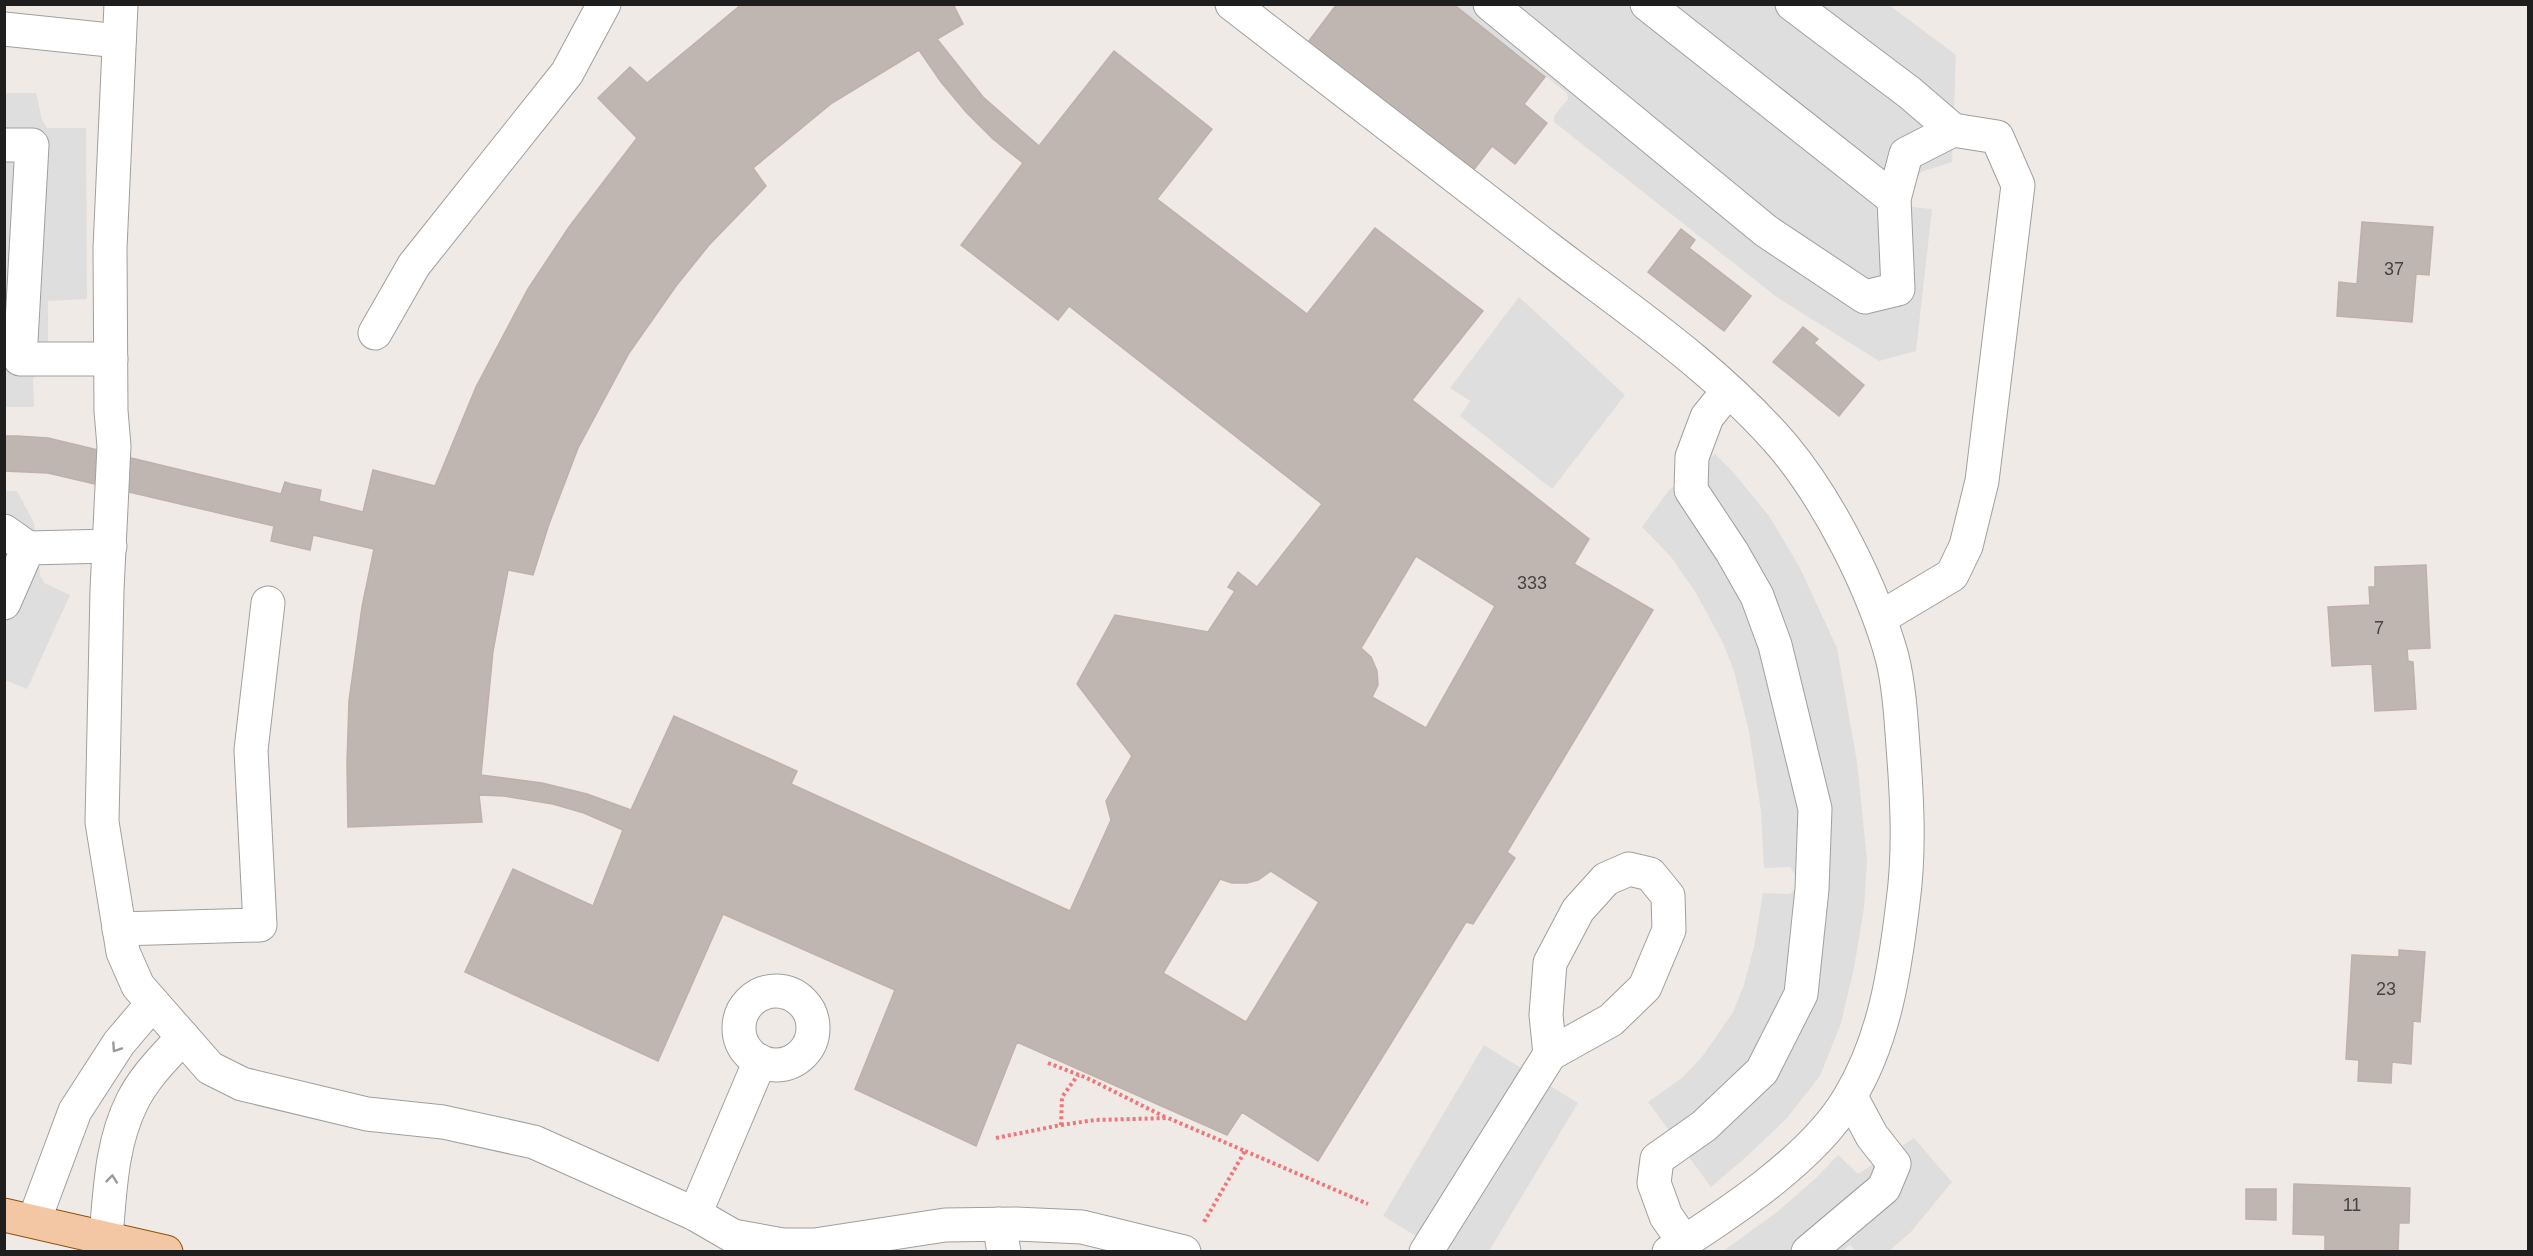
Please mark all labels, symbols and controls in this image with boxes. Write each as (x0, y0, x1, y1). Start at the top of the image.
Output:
house number: 37 (2384, 259, 2404, 279)
house number: 333 (1517, 573, 1547, 593)
house number: 7 (2374, 618, 2384, 638)
house number: 23 (2376, 979, 2396, 999)
one-way arrow (112, 1042, 123, 1053)
one-way arrow (105, 1174, 118, 1183)
house number: 11 (2343, 1195, 2361, 1215)

